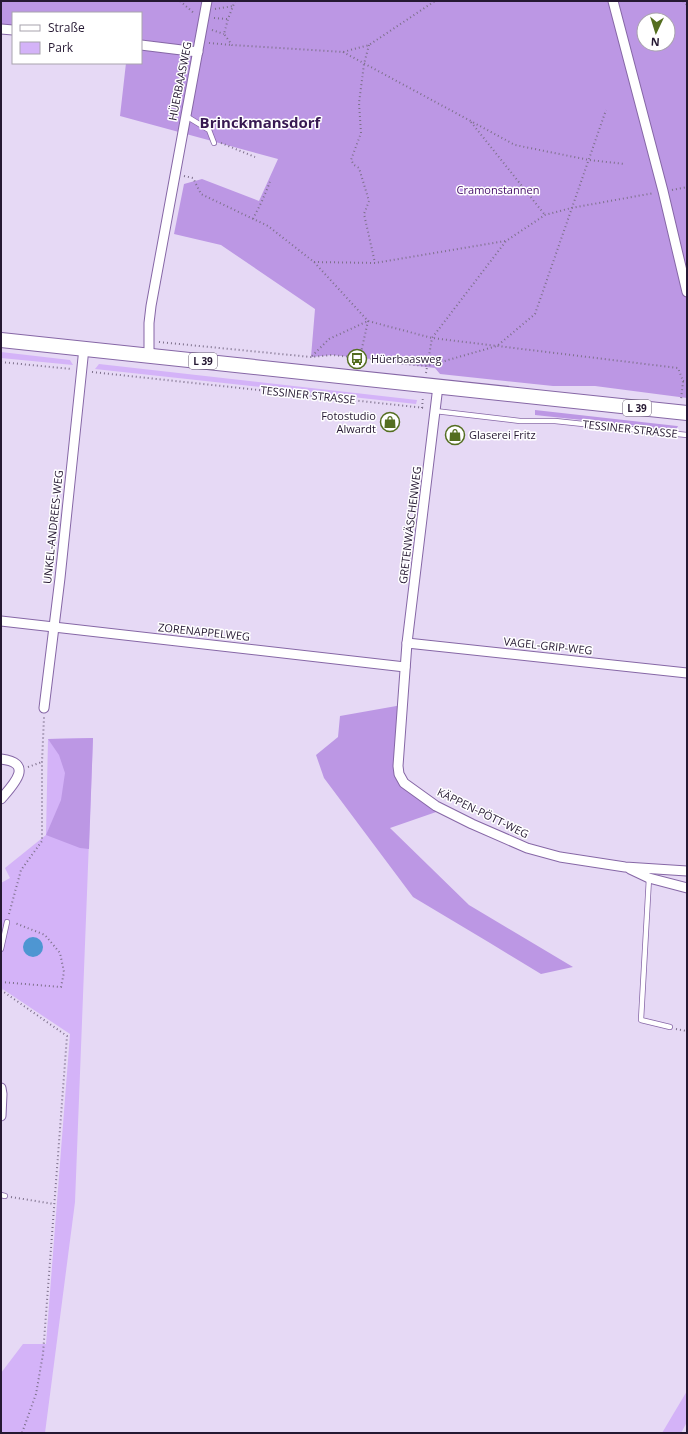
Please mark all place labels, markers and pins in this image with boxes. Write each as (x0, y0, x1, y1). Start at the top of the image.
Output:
bus stop icon: Hüerbaasweg (346, 348, 368, 370)
place label: Hüerbaasweg (371, 351, 441, 366)
place label: Fotostudio Alwardt (321, 408, 376, 436)
shop icon: Fotostudio Alwardt (379, 411, 401, 433)
shop icon: Glaserei Fritz (444, 424, 466, 446)
place label: Glaserei Fritz (469, 427, 536, 442)

